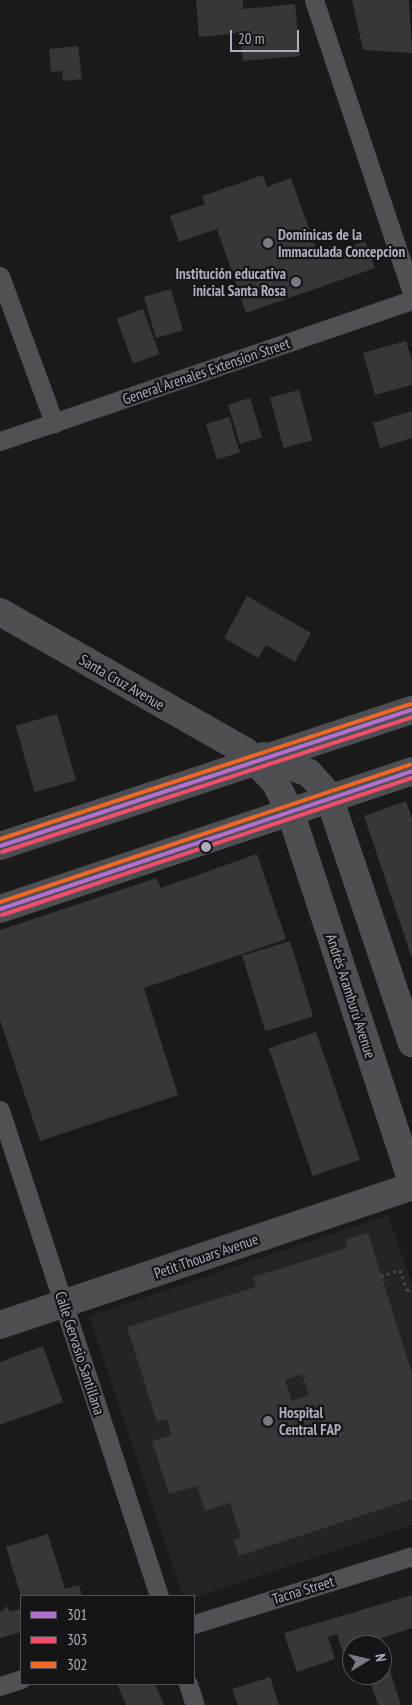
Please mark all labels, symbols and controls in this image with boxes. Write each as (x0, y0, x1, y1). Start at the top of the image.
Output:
scale bar (232, 20, 301, 52)
text: 20 m (238, 29, 264, 48)
place label: Dominicas de la Immaculada Concepcion (278, 225, 405, 260)
marker: Dominicas de la Immaculada Concepcion (262, 237, 274, 249)
place label: Institución educativa inicial Santa Rosa (175, 264, 286, 299)
marker: Institución educativa inicial Santa Rosa (290, 276, 302, 288)
street label: General Arenales Extension Street (120, 334, 292, 408)
street label: Santa Cruz Avenue (76, 650, 168, 714)
unlabelled marker (201, 842, 211, 852)
street label: Andrés Aramburú Avenue (322, 931, 380, 1061)
street label: Petit Thouars Avenue (151, 1230, 261, 1282)
street label: Calle Gervasio Santillana (52, 1289, 108, 1417)
place label: Hospital Central FAP (279, 1403, 341, 1438)
marker: Hospital Central FAP (261, 1414, 275, 1428)
street label: Tacna Street (270, 1572, 336, 1608)
legend (20, 1595, 195, 1685)
text: 301 (67, 1605, 87, 1624)
text: 303 (67, 1630, 87, 1649)
north arrow (342, 1635, 392, 1685)
text: N (371, 1653, 390, 1663)
text: 302 (67, 1655, 87, 1674)

